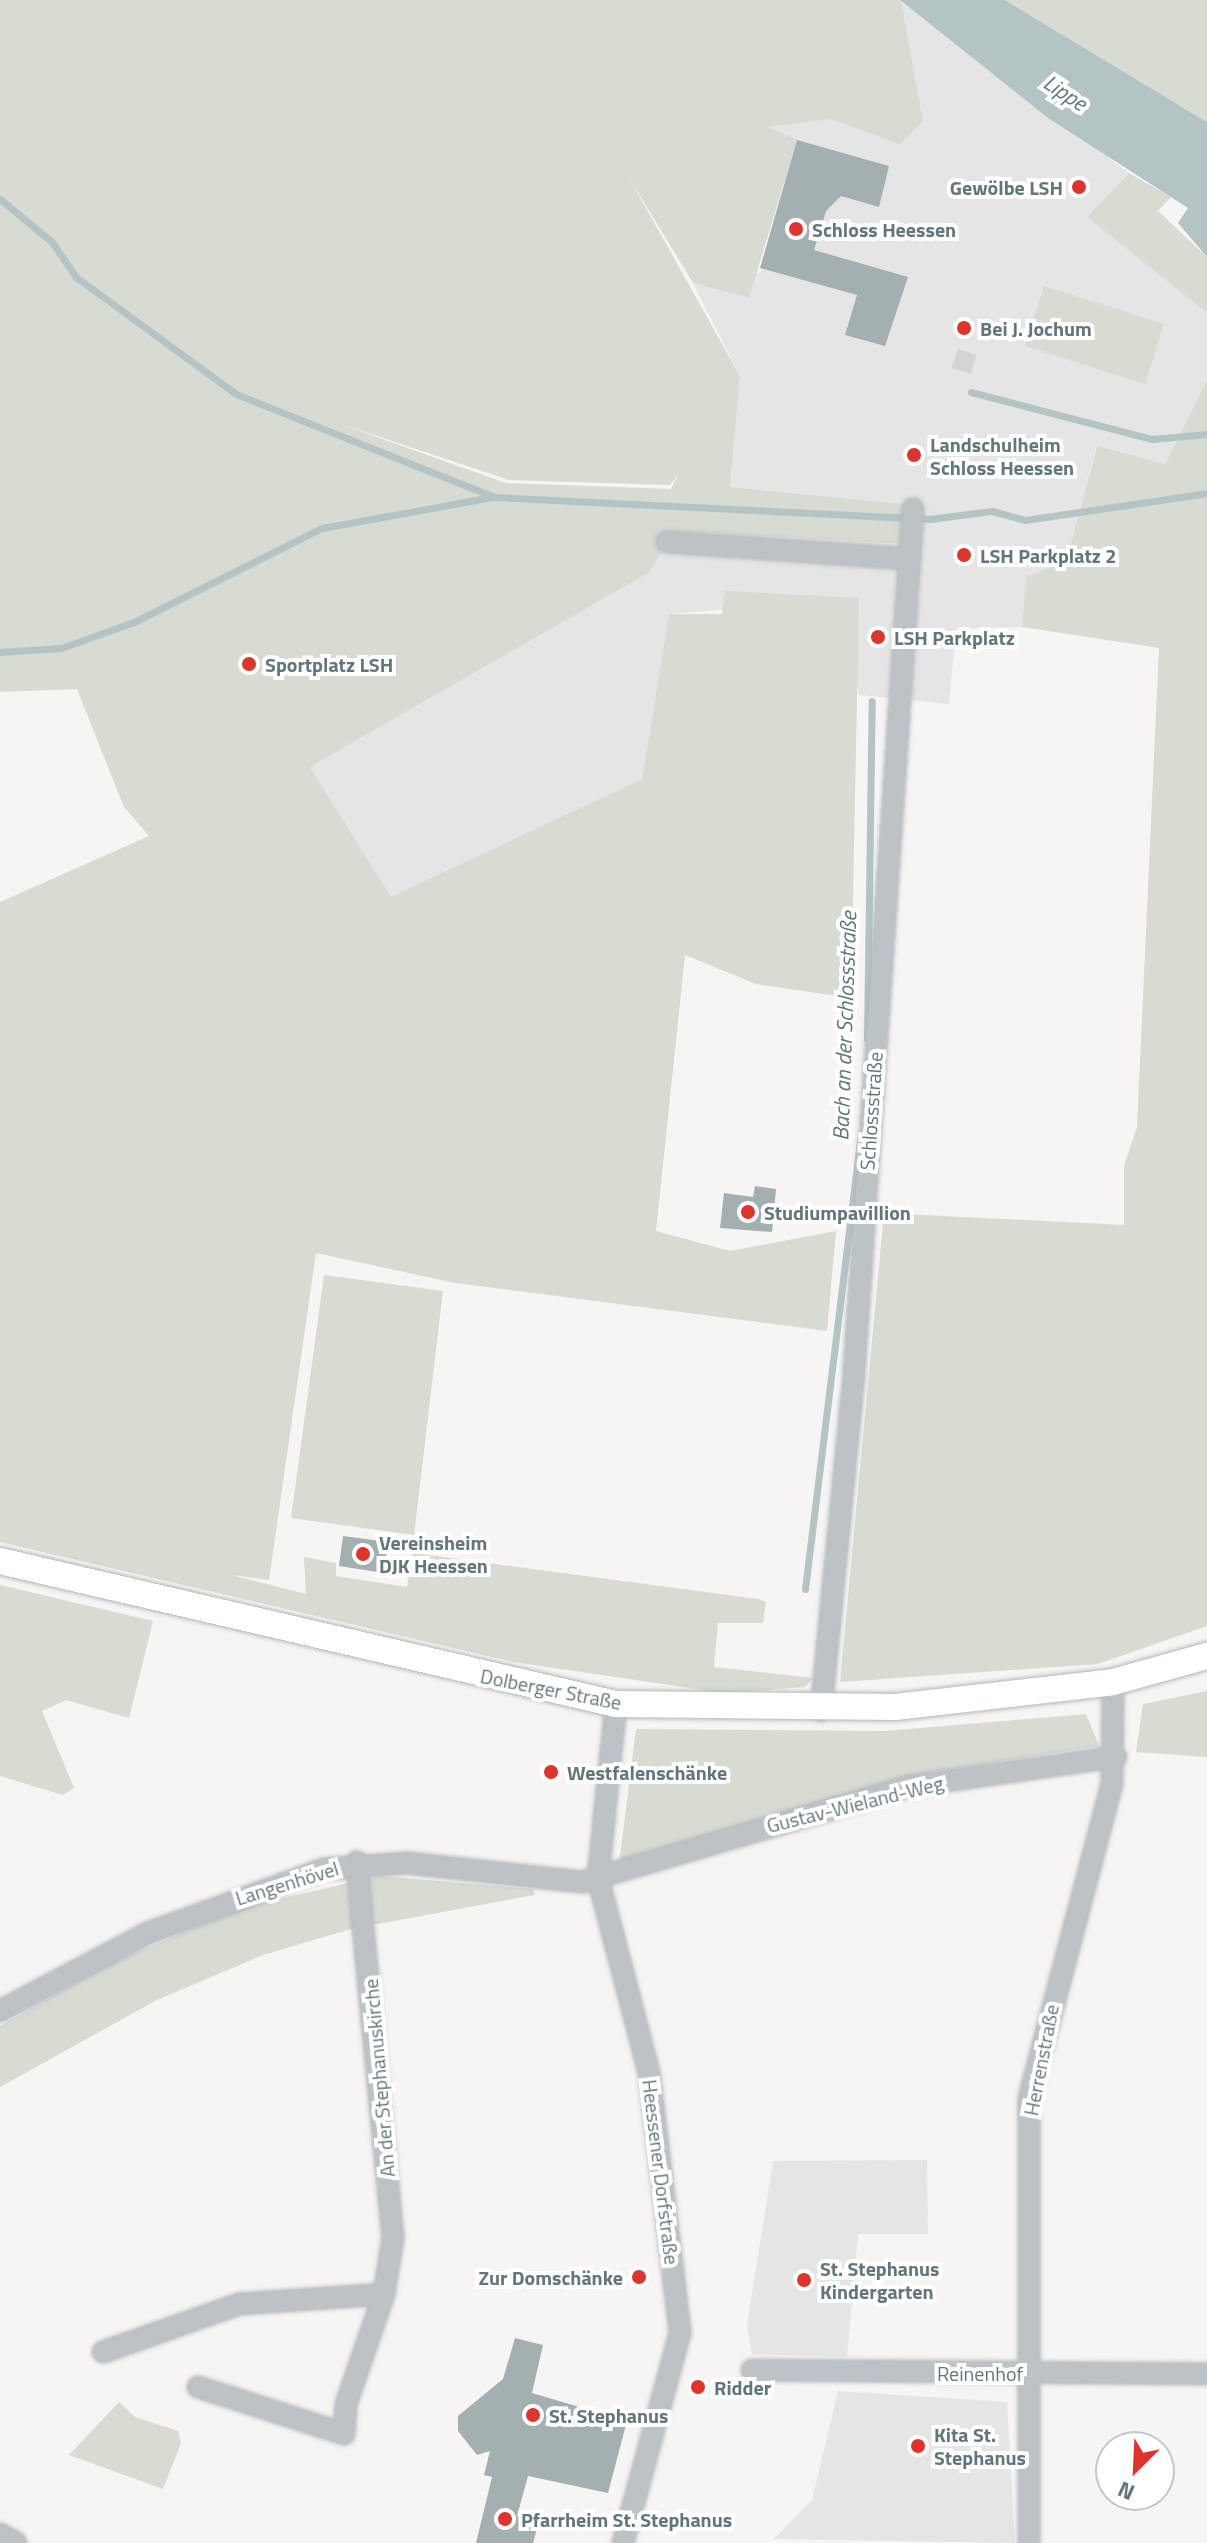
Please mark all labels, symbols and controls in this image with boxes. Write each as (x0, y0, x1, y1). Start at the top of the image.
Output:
water label: Lippe (1038, 69, 1092, 117)
place label: Gewölbe LSH (950, 175, 1063, 199)
marker: Gewölbe LSH (1070, 178, 1088, 196)
place label: Schloss Heessen (812, 217, 956, 241)
marker: Schloss Heessen (787, 220, 805, 238)
place label: Bei J. Jochum (980, 316, 1092, 340)
marker: Bei J. Jochum (955, 319, 973, 337)
place label: Landschulheim Schloss Heessen (930, 432, 1074, 479)
marker: Landschulheim Schloss Heessen (905, 446, 923, 464)
place label: LSH Parkplatz 2 (980, 543, 1116, 567)
marker: LSH Parkplatz 2 (955, 546, 973, 564)
place label: LSH Parkplatz (894, 625, 1015, 649)
marker: LSH Parkplatz (869, 628, 887, 646)
place label: Sportplatz LSH (265, 652, 393, 676)
marker: Sportplatz LSH (240, 655, 258, 673)
water label: Bach an der Schlossstraße (828, 911, 862, 1141)
street label: Schlossstraße (855, 1051, 887, 1171)
place label: Studiumpavillion (764, 1200, 911, 1224)
marker: Studiumpavillion (739, 1203, 757, 1221)
place label: Vereinsheim DJK Heessen (379, 1530, 488, 1577)
marker: Vereinsheim DJK Heessen (354, 1545, 372, 1563)
street label: Dolberger Straße (478, 1664, 624, 1714)
place label: Westfalenschänke (567, 1760, 727, 1784)
marker: Westfalenschänke (542, 1763, 560, 1781)
street label: Gustav-Wieland-Weg (764, 1770, 946, 1838)
street label: Langenhövel (232, 1856, 342, 1910)
street label: An der Stephanuskirche (358, 1978, 400, 2178)
street label: Herrenstraße (1018, 2002, 1064, 2118)
street label: Heessener Dorfstraße (638, 2078, 684, 2266)
place label: St. Stephanus Kindergarten (820, 2256, 940, 2303)
place label: Zur Domschänke (478, 2265, 623, 2289)
marker: Zur Domschänke (630, 2268, 648, 2286)
marker: St. Stephanus Kindergarten (795, 2271, 813, 2289)
street label: Reinenhof (937, 2361, 1023, 2385)
place label: Ridder (714, 2375, 771, 2399)
marker: Ridder (689, 2378, 707, 2396)
place label: St. Stephanus (549, 2403, 669, 2427)
marker: St. Stephanus (524, 2406, 542, 2424)
place label: Kita St. Stephanus (934, 2422, 1026, 2469)
north arrow (1095, 2431, 1175, 2511)
marker: Kita St. Stephanus (909, 2437, 927, 2455)
text: N (1112, 2472, 1140, 2510)
place label: Pfarrheim St. Stephanus (521, 2507, 732, 2531)
marker: Pfarrheim St. Stephanus (496, 2510, 514, 2528)

